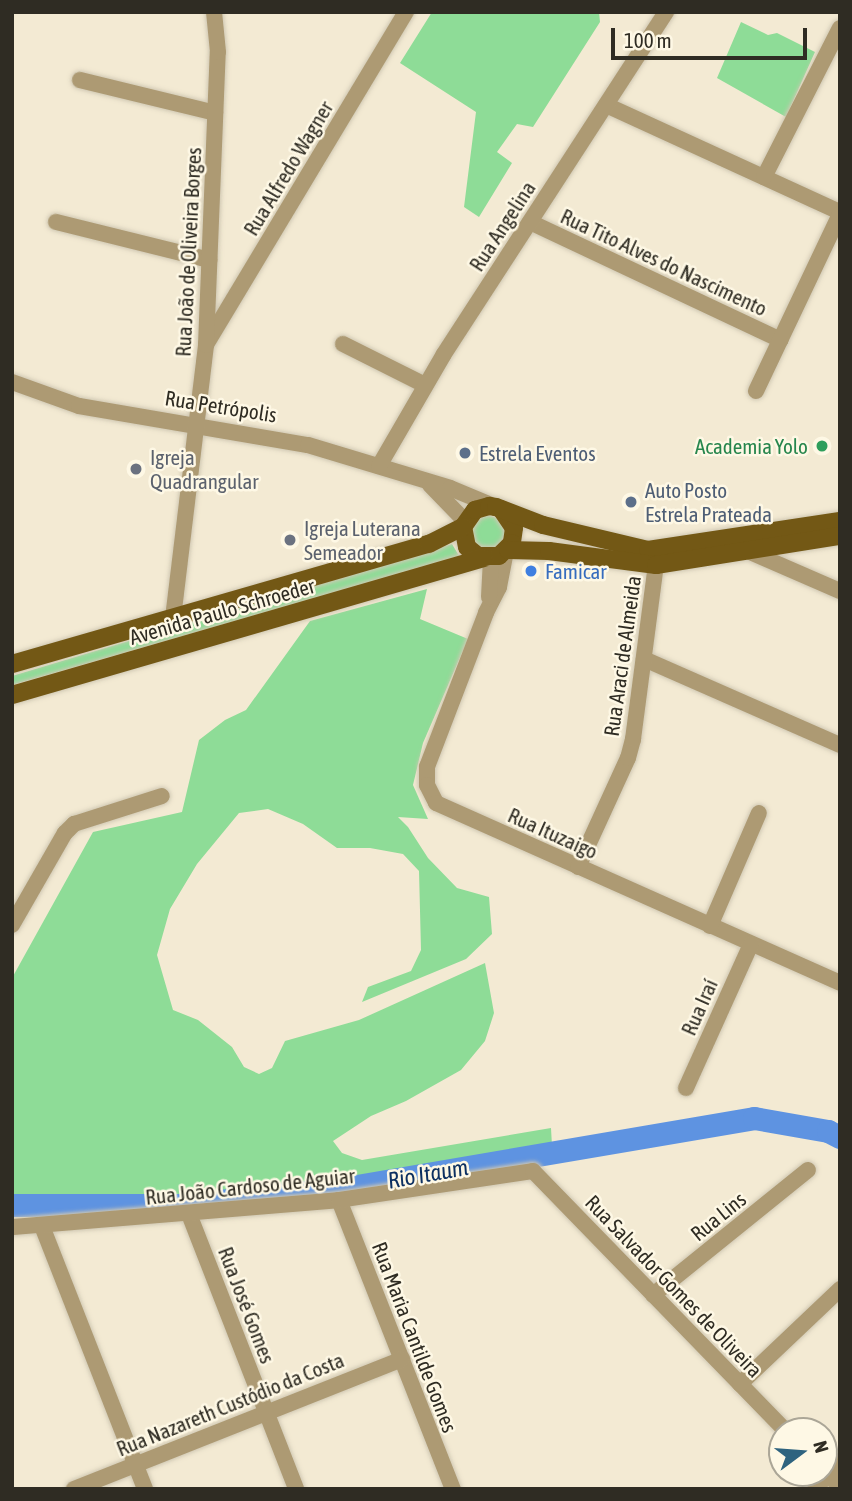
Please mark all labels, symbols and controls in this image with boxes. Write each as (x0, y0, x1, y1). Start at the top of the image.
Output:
scale bar (614, 14, 810, 58)
text: 100 m (624, 28, 672, 52)
street label: Rua Alfredo Wagner (238, 96, 338, 240)
street label: Rua João de Oliveira Borges (170, 147, 206, 357)
street label: Rua Angelina (464, 176, 540, 276)
street label: Rua Tito Alves do Nascimento (557, 203, 771, 321)
street label: Rua Petrópolis (163, 385, 279, 427)
place label: Academia Yolo (695, 433, 808, 459)
marker: Academia Yolo (814, 438, 830, 454)
place label: Estrela Eventos (479, 440, 596, 466)
place label: Igreja Quadrangular (150, 444, 259, 494)
marker: Estrela Eventos (457, 445, 473, 461)
marker: Igreja Quadrangular (128, 461, 144, 477)
place label: Auto Posto Estrela Prateada (645, 477, 772, 527)
marker: Auto Posto Estrela Prateada (623, 494, 639, 510)
place label: Igreja Luterana Semeador (304, 515, 421, 565)
marker: Igreja Luterana Semeador (282, 532, 298, 548)
place label: Famicar (545, 558, 606, 584)
marker: Famicar (523, 563, 539, 579)
street label: Avenida Paulo Schroeder (126, 572, 318, 650)
street label: Rua Araci de Almeida (598, 574, 646, 738)
street label: Rua Ituzaigo (504, 802, 602, 864)
street label: Rua Iraí (675, 975, 723, 1039)
water label: Rio Itaum (386, 1153, 470, 1195)
street label: Rua João Cardoso de Aguiar (144, 1162, 356, 1210)
street label: Rua Lins (685, 1186, 751, 1246)
street label: Rua Salvador Gomes de Oliveira (580, 1190, 768, 1382)
street label: Rua Maria Cantilde Gomes (367, 1238, 463, 1436)
street label: Rua José Gomes (213, 1243, 281, 1367)
street label: Rua Nazareth Custódio da Costa (113, 1347, 347, 1461)
north arrow (768, 1417, 838, 1487)
text: N (809, 1438, 833, 1455)

